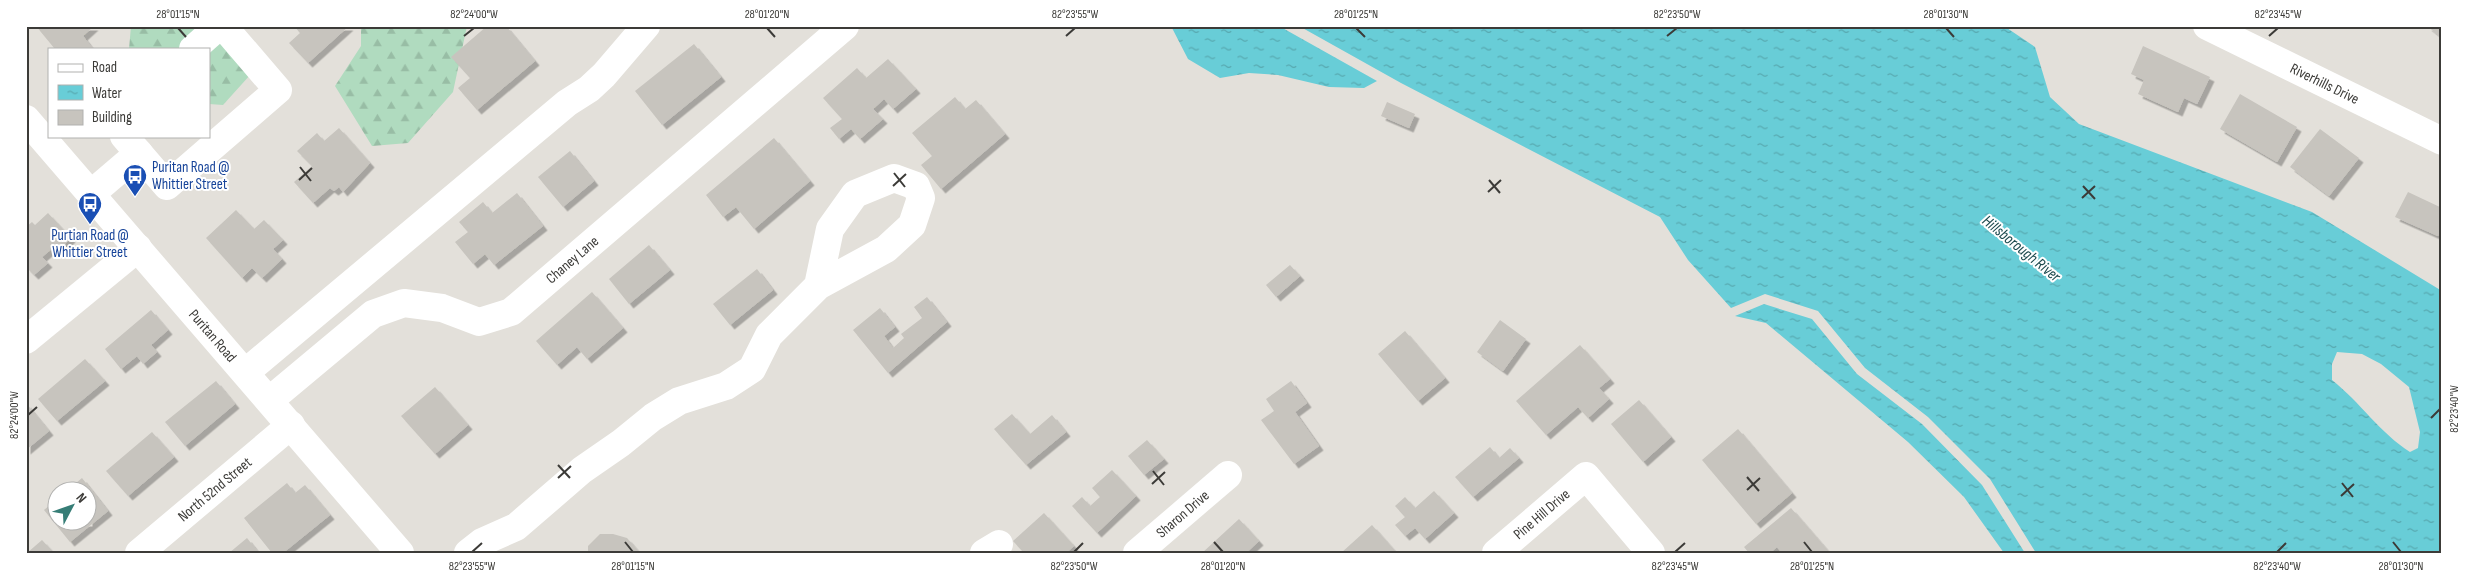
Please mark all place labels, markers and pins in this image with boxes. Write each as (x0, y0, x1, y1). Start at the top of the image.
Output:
place label: Puritan Road @ Whittier Street (152, 158, 229, 194)
bus stop icon: Puritan Road @ Whittier Street (122, 163, 148, 197)
bus stop icon: Purtian Road @ Whittier Street (77, 191, 103, 225)
place label: Purtian Road @ Whittier Street (51, 226, 129, 262)

